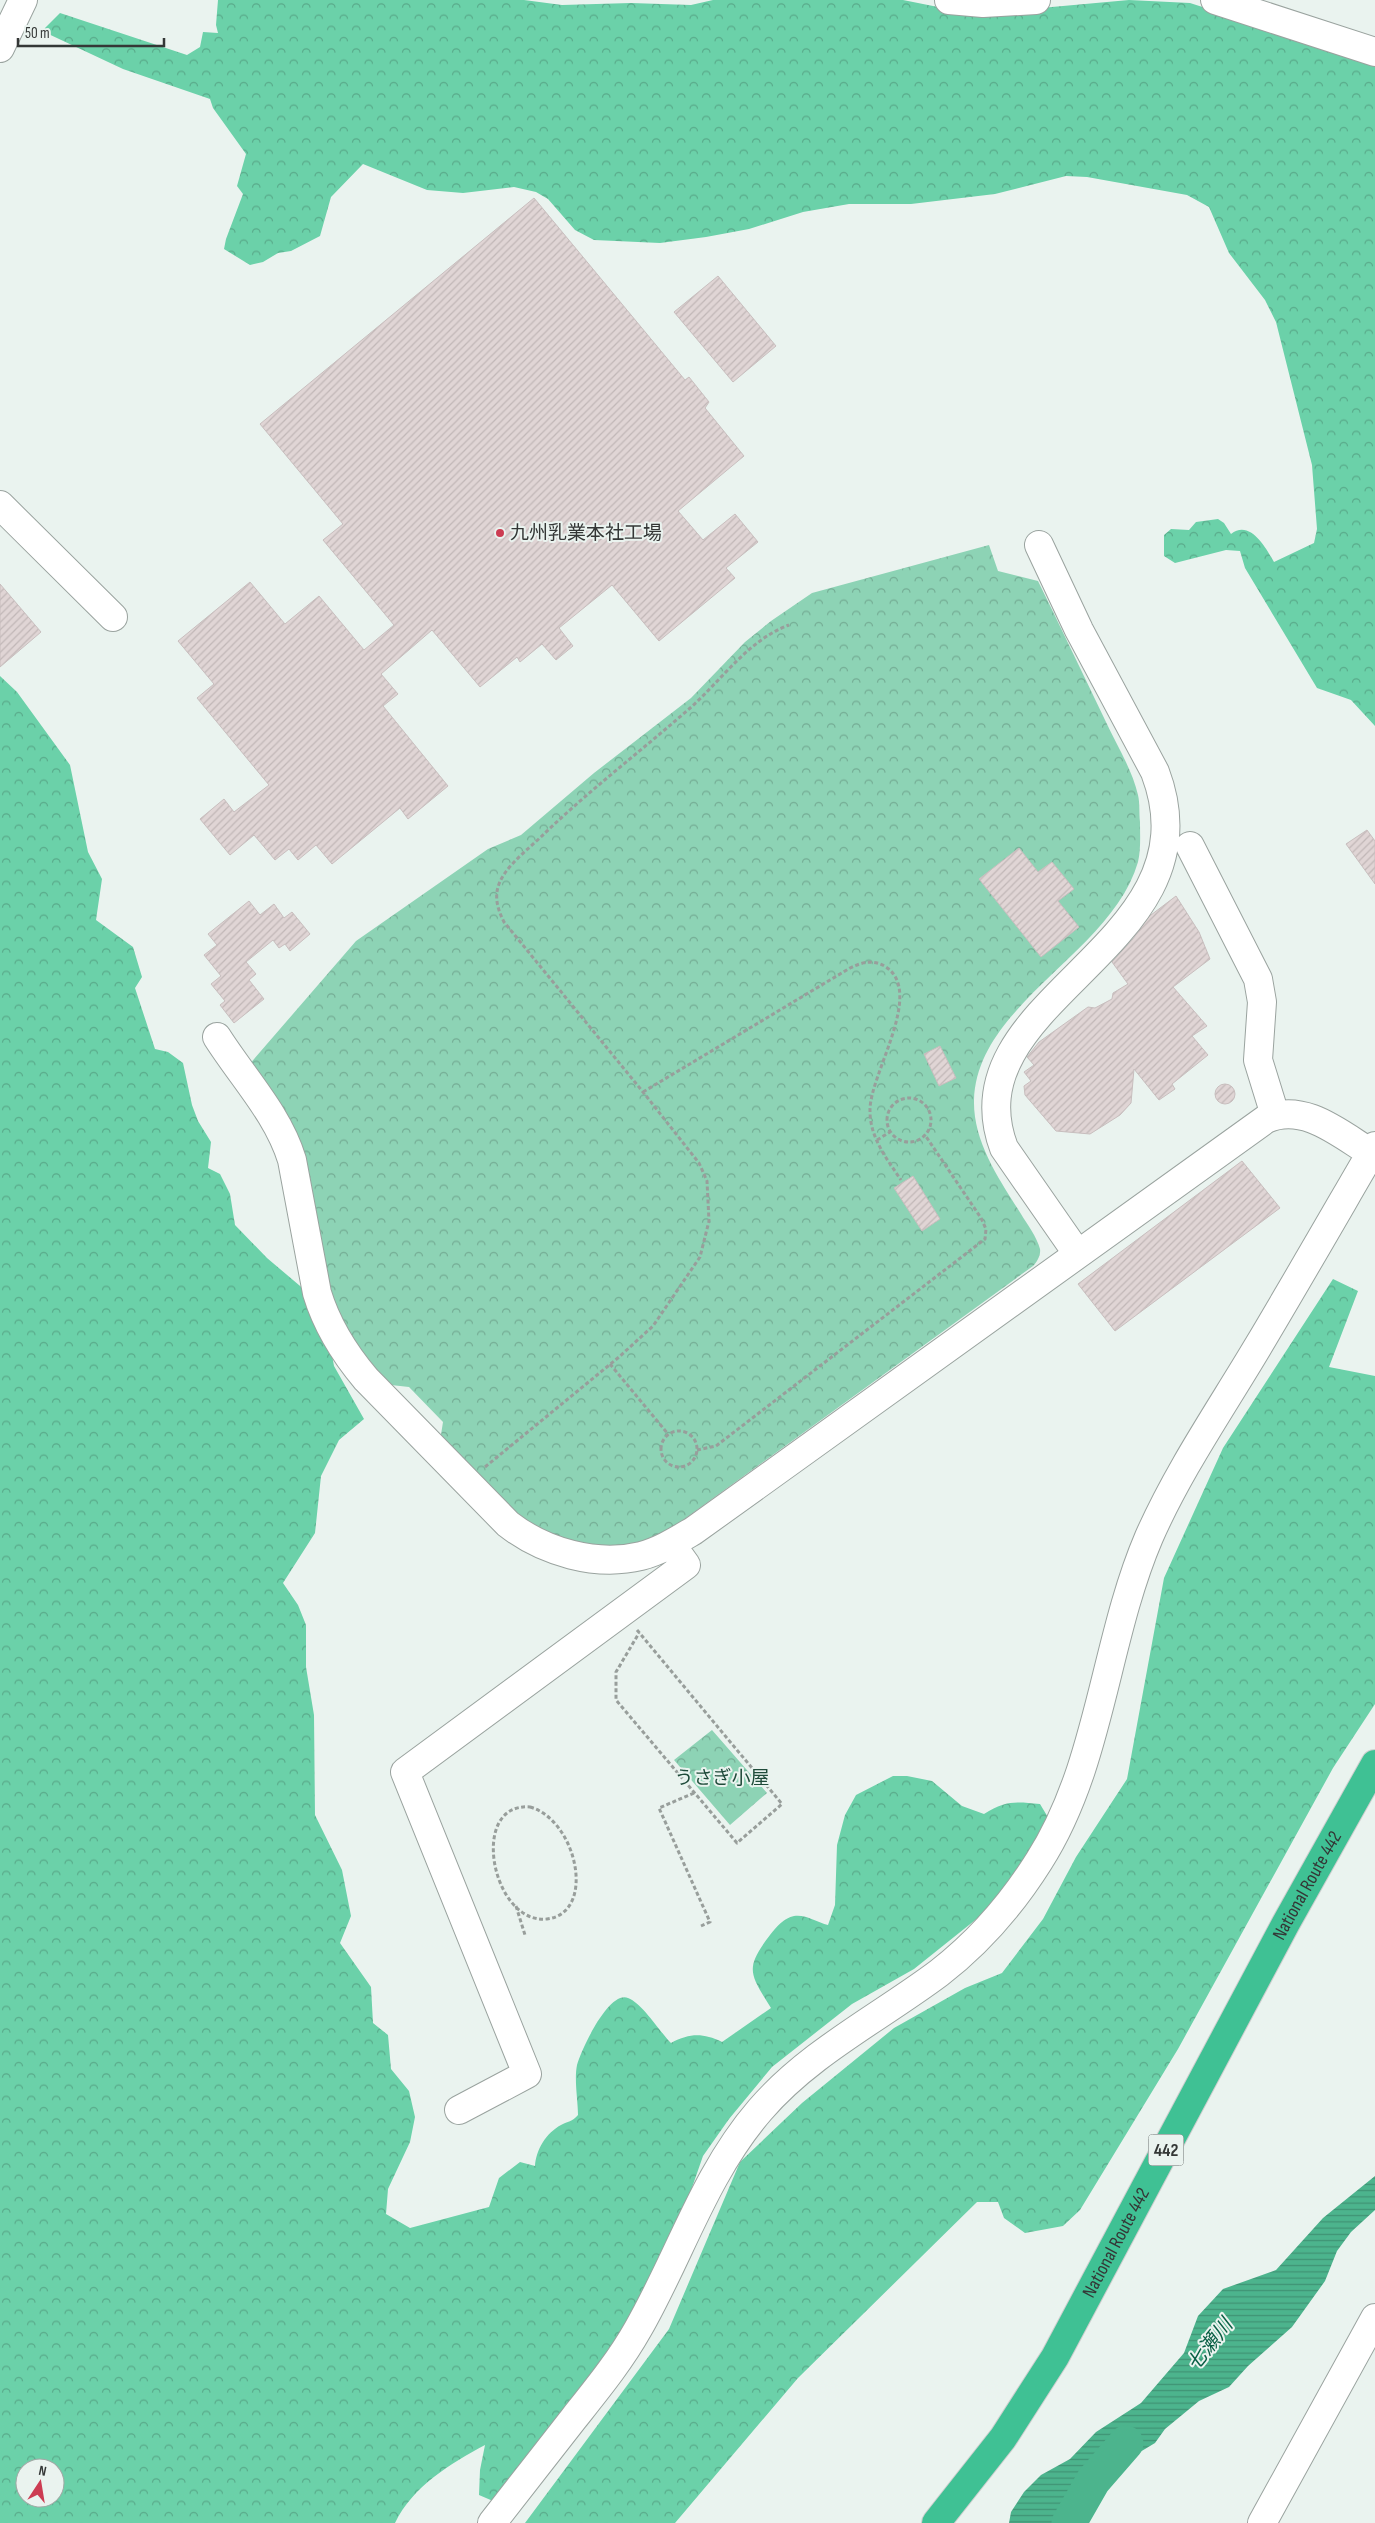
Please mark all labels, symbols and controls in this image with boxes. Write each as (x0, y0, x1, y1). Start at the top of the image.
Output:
scale bar (18, 15, 164, 47)
text: 50 m (25, 24, 50, 43)
place label: 九州乳業本社工場 (510, 522, 662, 545)
marker: 九州乳業本社工場 (494, 527, 506, 539)
park label: うさぎ小屋 (674, 1767, 770, 1790)
street label: National Route 442 (1268, 1827, 1347, 1944)
road number: 442 (1148, 2134, 1184, 2166)
street label: National Route 442 (1077, 2184, 1154, 2301)
water label: 七瀬川 (1182, 2312, 1239, 2376)
north arrow (15, 2458, 65, 2508)
text: N (37, 2462, 48, 2480)

